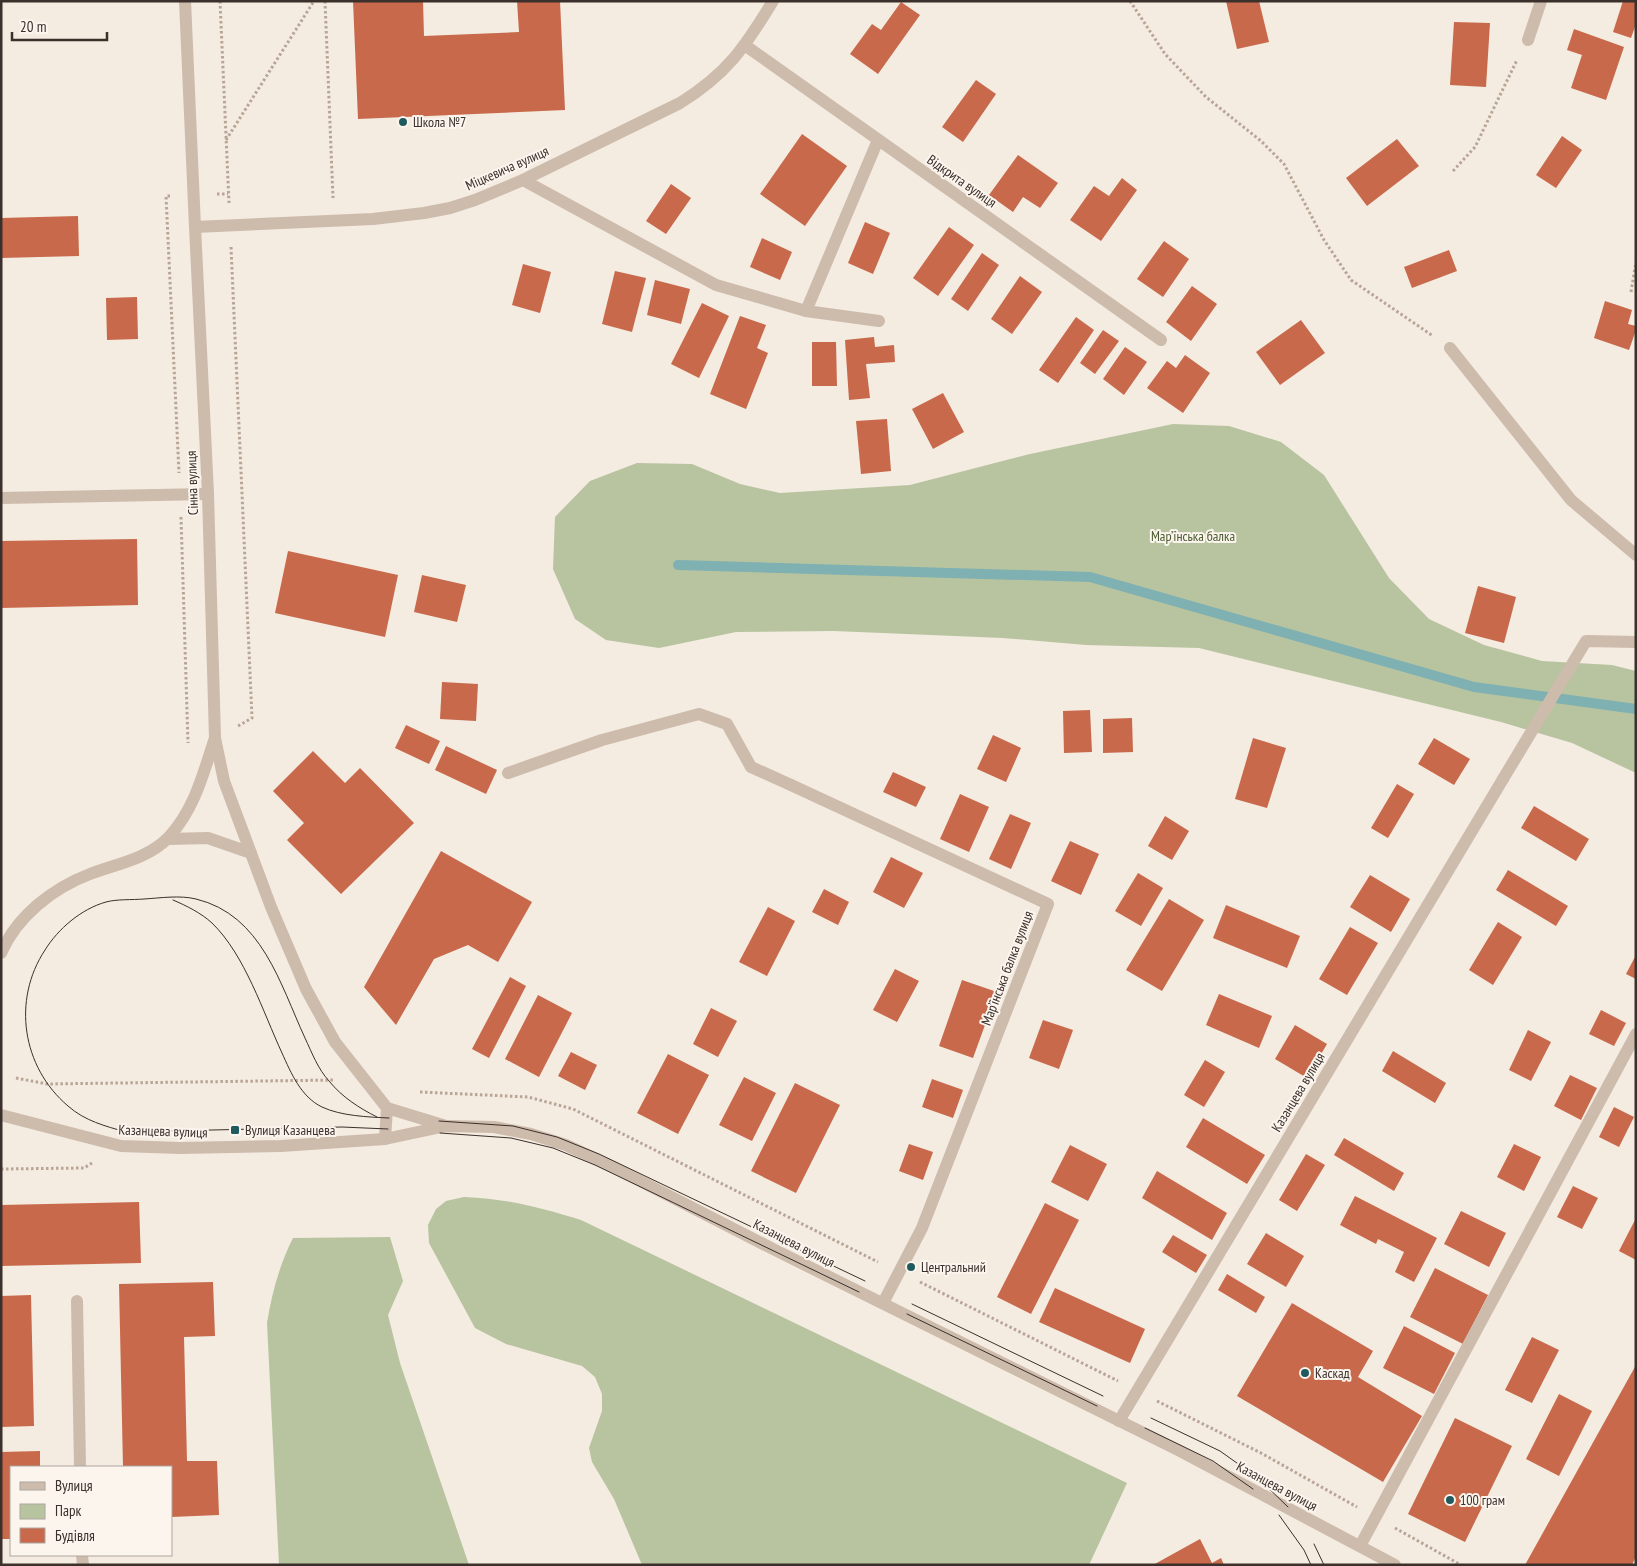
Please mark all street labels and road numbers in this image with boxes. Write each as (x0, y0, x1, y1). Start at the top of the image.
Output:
street label: Міцкевича вулиця (463, 142, 551, 194)
street label: Відкрита вулиця (924, 150, 1000, 212)
street label: Сінна вулиця (182, 451, 202, 515)
street label: Мар’їнська балка вулиця (977, 908, 1037, 1028)
street label: Казанцева вулиця (1267, 1049, 1329, 1135)
street label: Казанцева вулиця (118, 1120, 208, 1142)
street label: Казанцева вулиця (750, 1215, 838, 1271)
street label: Казанцева вулиця (1233, 1457, 1321, 1515)

